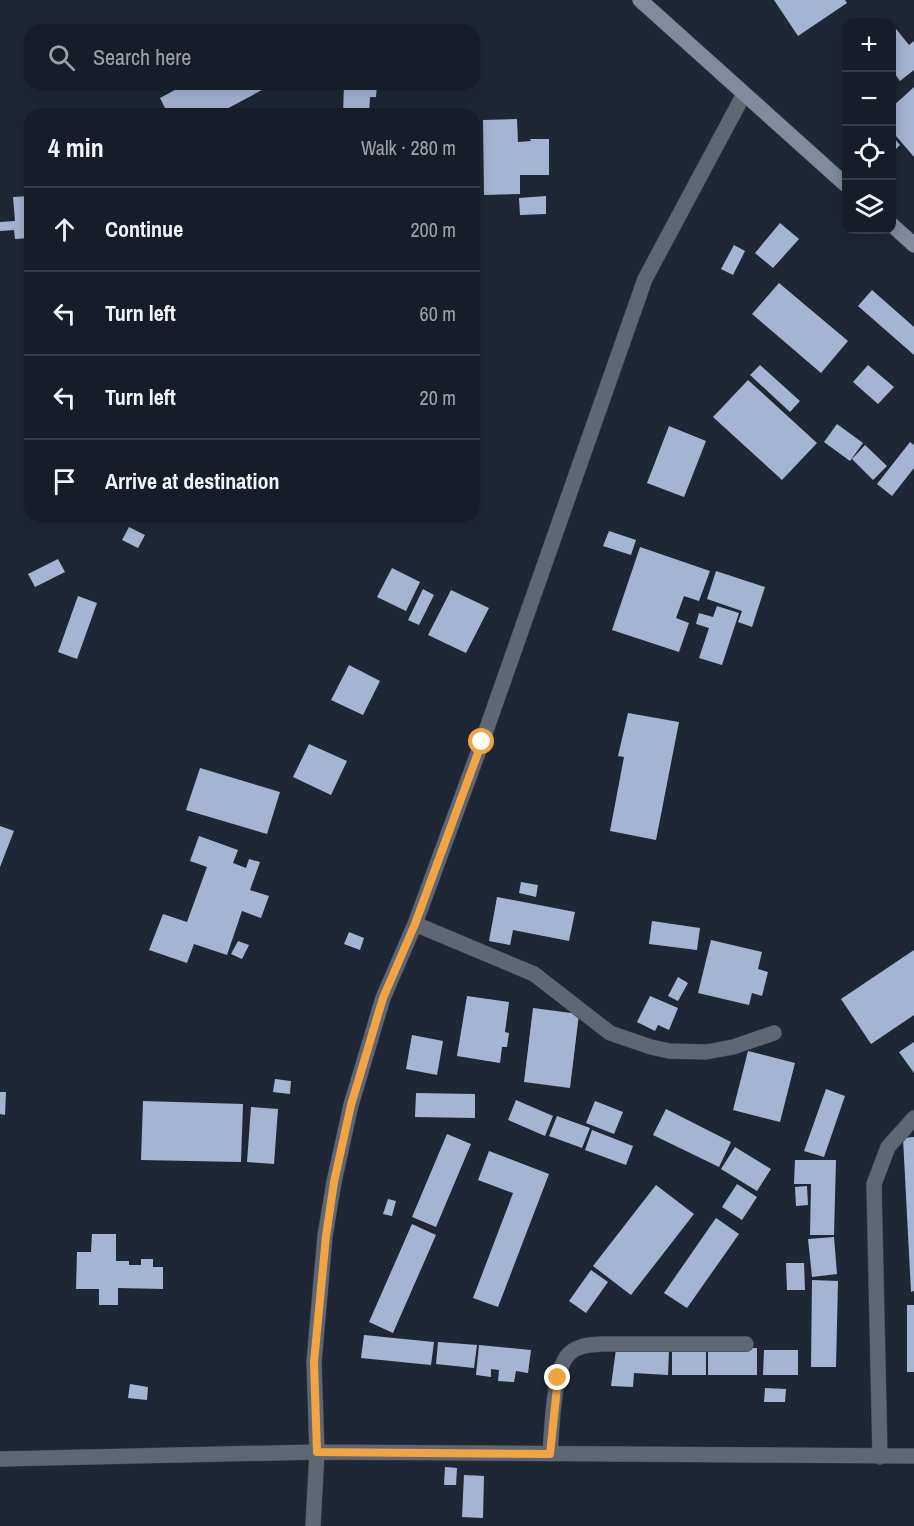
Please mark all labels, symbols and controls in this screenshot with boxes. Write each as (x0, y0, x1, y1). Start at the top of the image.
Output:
map controls (842, 18, 896, 234)
button: + (842, 18, 896, 72)
search box (24, 24, 480, 90)
icon: search (45, 41, 78, 74)
text: Search here (93, 42, 191, 72)
button: − (842, 72, 896, 126)
button: locate (842, 126, 896, 180)
text: 4 min (48, 130, 104, 165)
text: Walk · 280 m (361, 134, 456, 161)
button: layers (842, 180, 896, 234)
icon: ahead (48, 213, 81, 246)
text: Continue (105, 214, 183, 244)
text: 200 m (410, 216, 456, 243)
icon: left (48, 297, 81, 330)
text: Turn left (105, 298, 176, 328)
text: 60 m (420, 300, 456, 327)
icon: left (48, 381, 81, 414)
text: Turn left (105, 382, 176, 412)
text: 20 m (420, 384, 456, 411)
icon: arrive (48, 465, 81, 498)
text: Arrive at destination (105, 466, 279, 496)
route start (468, 728, 494, 754)
route end (544, 1364, 570, 1390)

